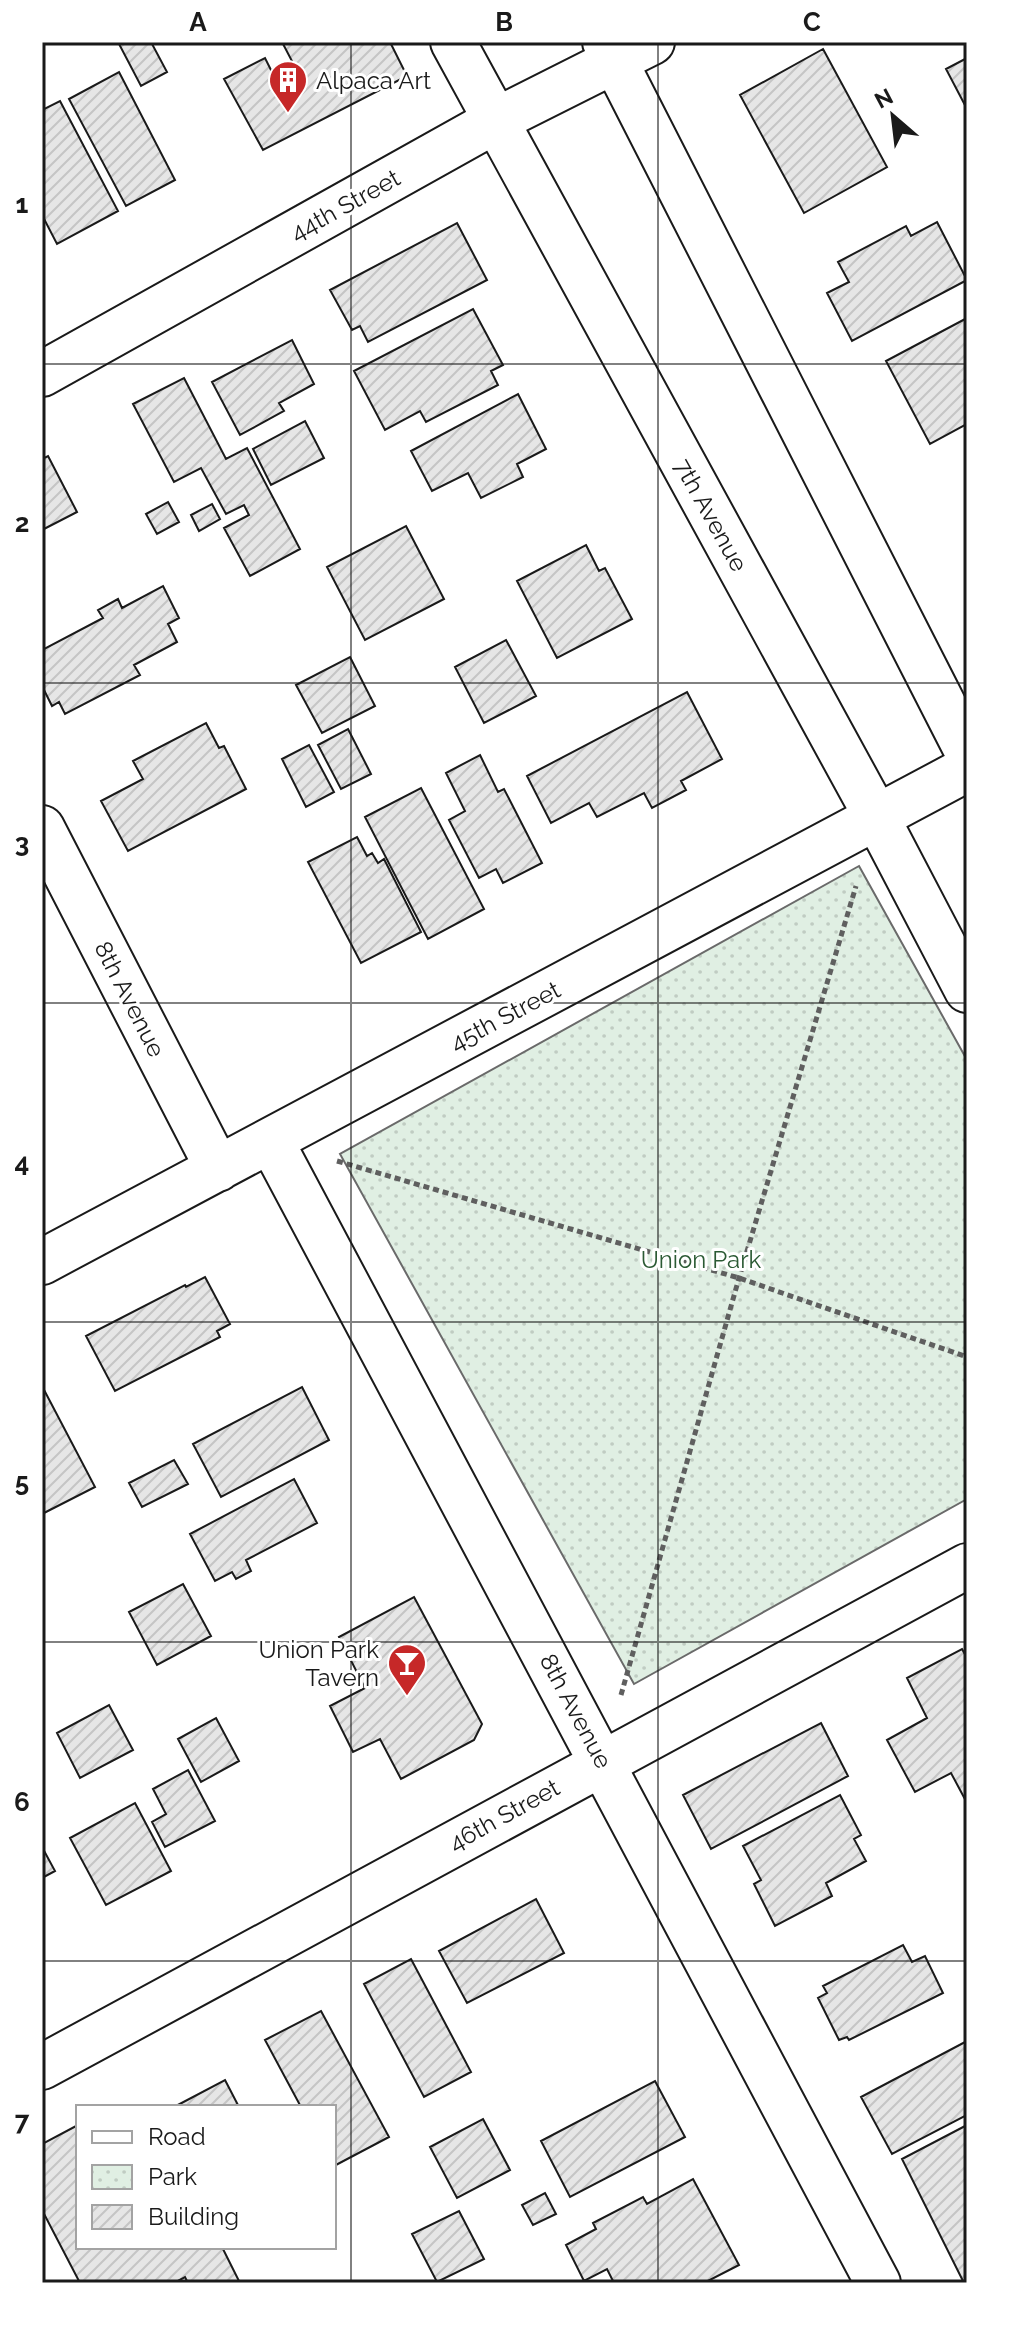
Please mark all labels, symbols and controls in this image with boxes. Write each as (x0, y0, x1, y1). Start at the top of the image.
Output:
text: A (189, 7, 207, 37)
text: B (495, 7, 513, 37)
text: C (803, 7, 821, 37)
building icon: Alpaca Art (267, 59, 309, 114)
place label: Alpaca Art (316, 66, 431, 95)
north arrow (853, 76, 933, 156)
text: N (870, 83, 897, 114)
street label: 44th Street (285, 163, 405, 247)
text: 1 (16, 189, 29, 219)
street label: 7th Avenue (668, 454, 754, 576)
text: 2 (15, 508, 29, 538)
text: 3 (15, 828, 29, 858)
street label: 8th Avenue (89, 936, 171, 1062)
street label: 45th Street (445, 975, 565, 1057)
text: 4 (15, 1148, 29, 1178)
park label: Union Park (641, 1245, 762, 1274)
text: 5 (15, 1467, 29, 1497)
place label: Union Park Tavern (258, 1635, 379, 1692)
bar icon: Union Park Tavern (386, 1642, 428, 1697)
street label: 8th Avenue (534, 1649, 618, 1773)
street label: 46th Street (444, 1773, 564, 1857)
text: 6 (14, 1787, 30, 1817)
legend (76, 2105, 336, 2249)
text: 7 (15, 2106, 30, 2136)
text: Road (148, 2122, 206, 2151)
text: Park (148, 2162, 197, 2191)
text: Building (148, 2202, 239, 2231)

